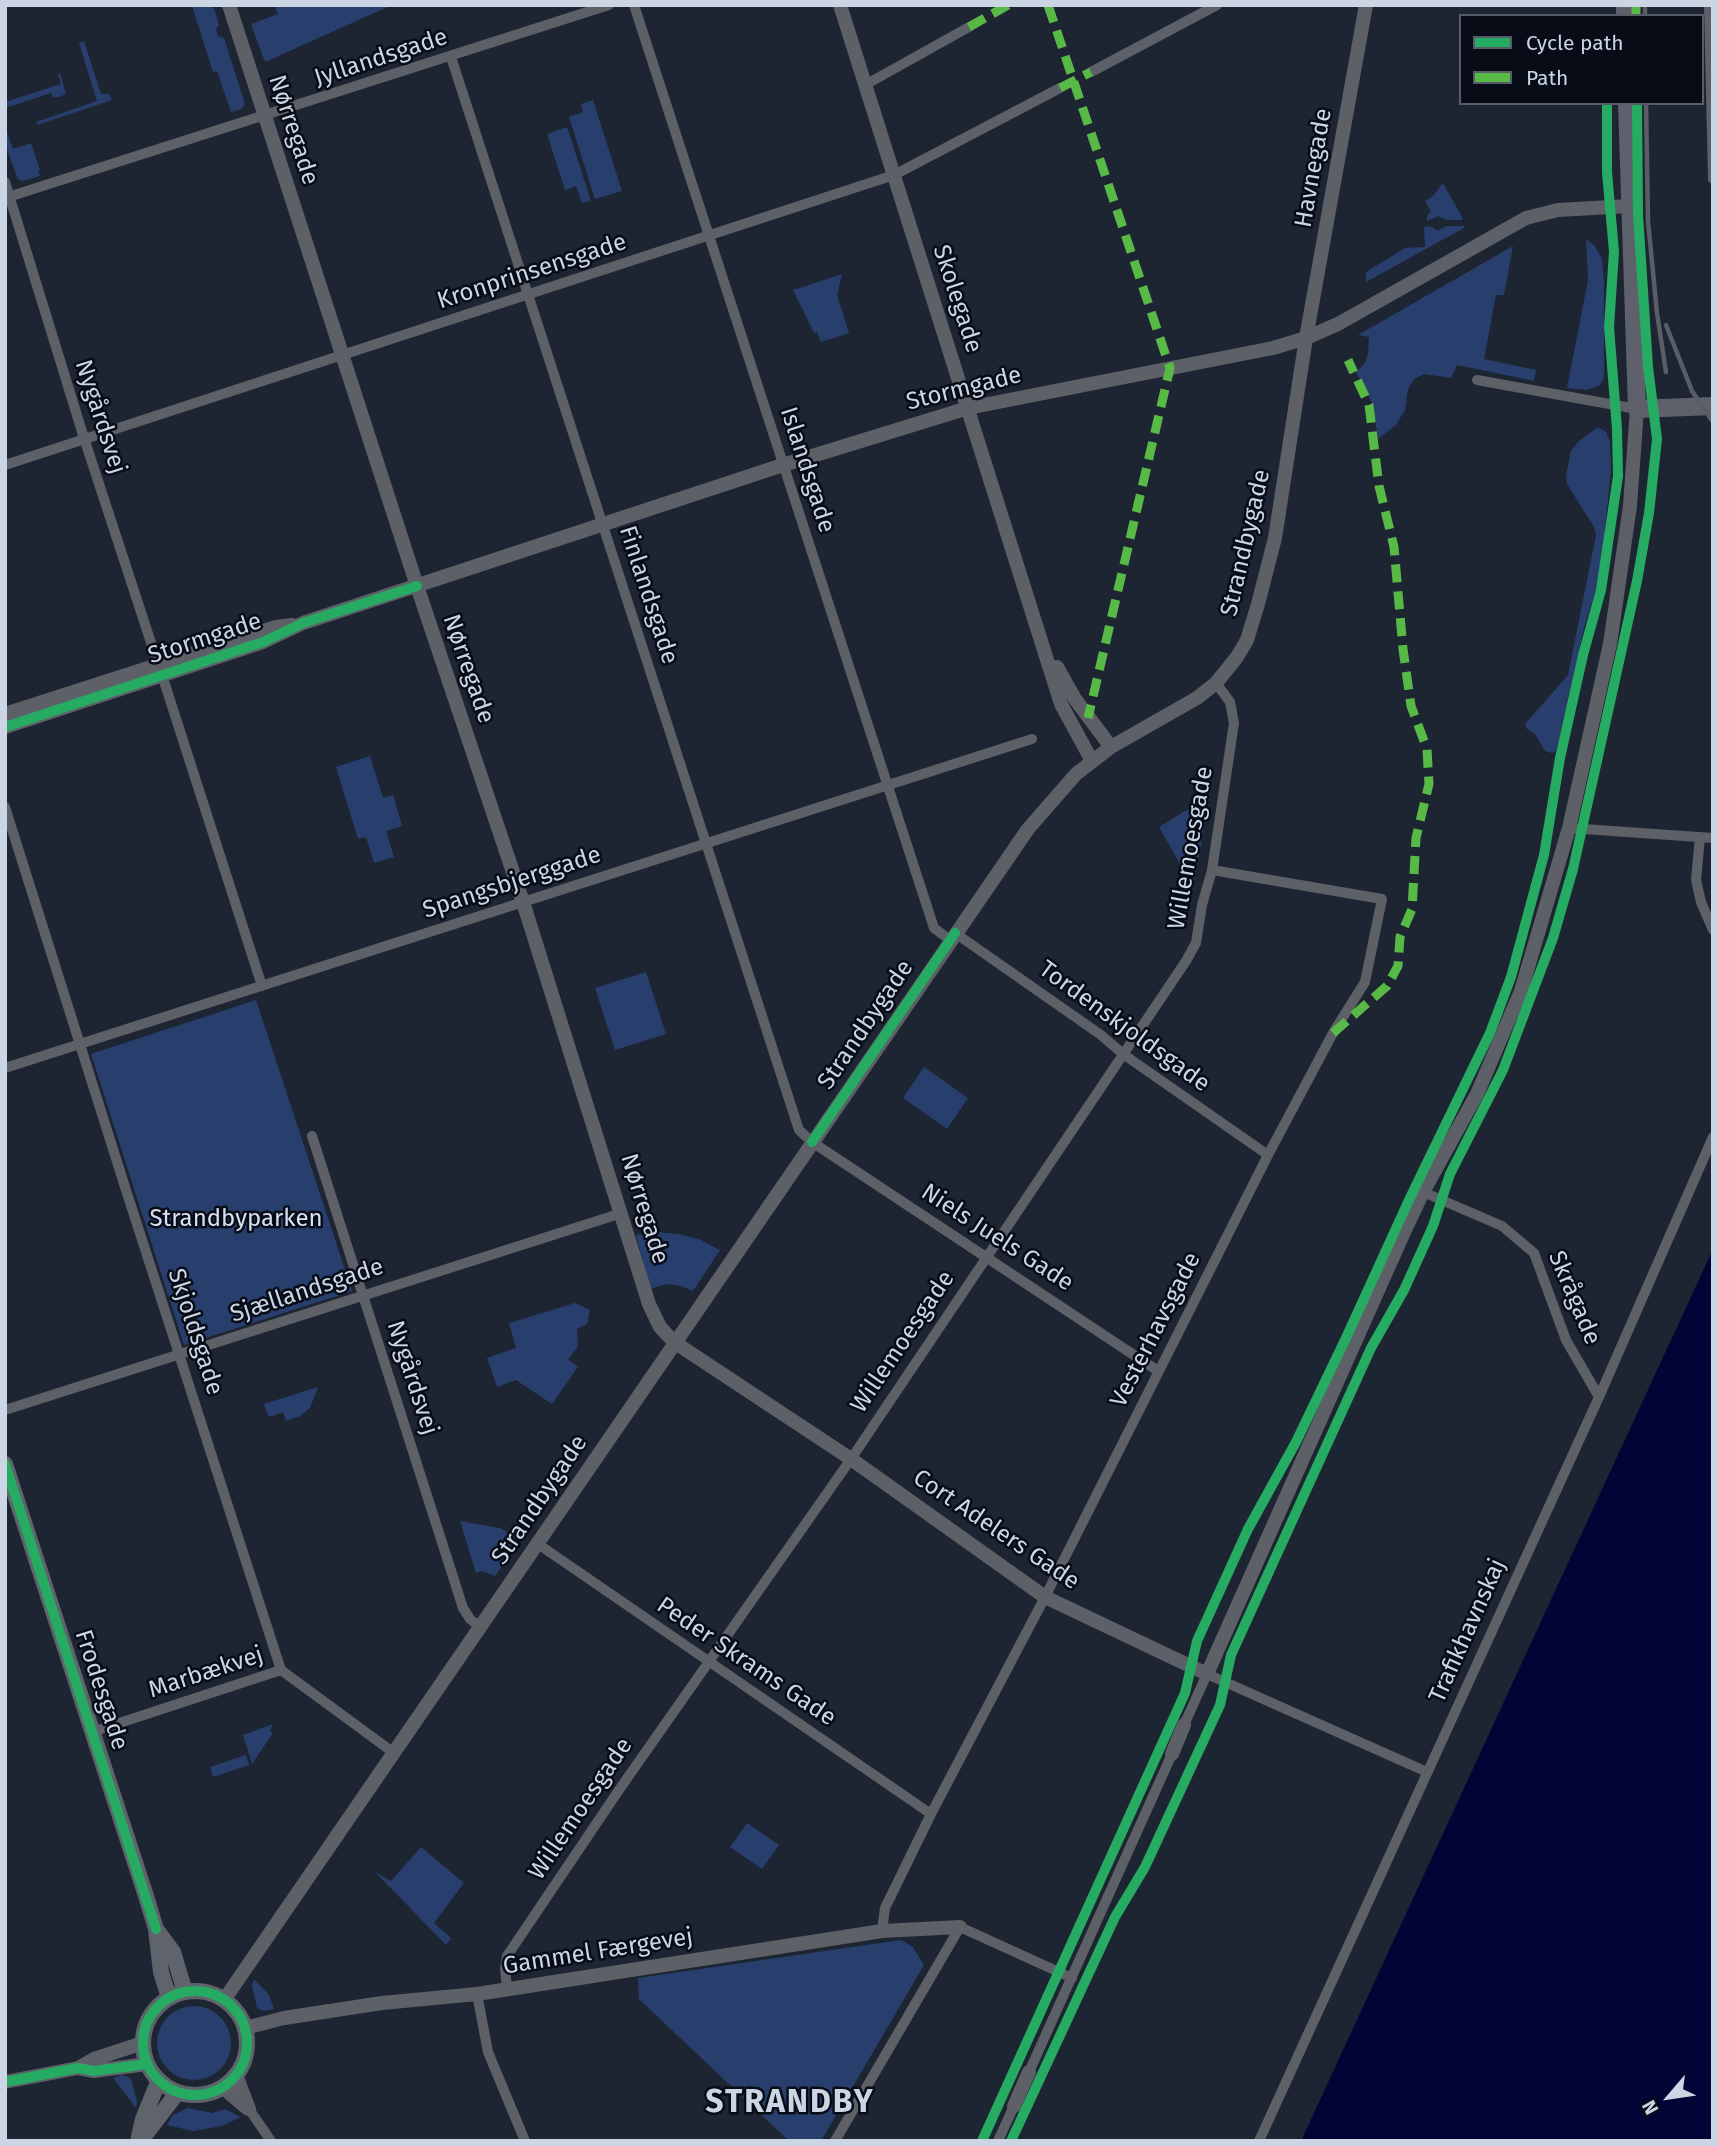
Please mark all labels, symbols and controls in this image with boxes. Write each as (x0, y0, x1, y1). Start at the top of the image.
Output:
legend (1459, 14, 1704, 105)
street label: Jyllandsgade (311, 23, 451, 93)
text: Cycle path (1526, 30, 1624, 56)
text: Path (1526, 65, 1568, 91)
street label: Nørregade (262, 71, 324, 189)
street label: Havnegade (1289, 106, 1339, 230)
street label: Kronprinsensgade (434, 228, 630, 316)
street label: Skolegade (926, 241, 988, 357)
street label: Nygårdsvej (68, 356, 132, 478)
street label: Stormgade (903, 361, 1025, 417)
street label: Islandsgade (773, 404, 841, 536)
street label: Strandbygade (1215, 467, 1277, 619)
street label: Finlandsgade (612, 522, 684, 668)
street label: Stormgade (145, 607, 265, 671)
street label: Nørregade (436, 611, 500, 727)
street label: Willemoesgade (1162, 764, 1220, 932)
street label: Spangsbjerggade (419, 841, 605, 925)
street label: Strandbygade (812, 955, 920, 1095)
street label: Tordenskjoldsgade (1033, 955, 1215, 1099)
street label: Nørregade (614, 1150, 674, 1268)
street label: Niels Juels Gade (916, 1178, 1078, 1298)
park label: Strandbyparken (149, 1205, 323, 1233)
street label: Skrågade (1541, 1247, 1607, 1349)
street label: Vesterhavsgade (1105, 1248, 1207, 1412)
street label: Sjællandsgade (227, 1253, 387, 1329)
street label: Skjoldsgade (161, 1265, 229, 1399)
street label: Willemoesgade (845, 1266, 961, 1418)
street label: Nygårdsvej (380, 1317, 444, 1439)
street label: Strandbygade (486, 1430, 594, 1570)
street label: Cort Adelers Gade (907, 1464, 1085, 1596)
street label: Trafikhavnskaj (1423, 1555, 1513, 1707)
street label: Peder Skrams Gade (651, 1591, 841, 1733)
street label: Frodesgade (68, 1626, 134, 1754)
street label: Marbækvej (145, 1641, 267, 1705)
street label: Willemoesgade (523, 1733, 639, 1885)
street label: Gammel Færgevej (501, 1923, 695, 1981)
north arrow (1634, 2062, 1704, 2132)
district label: STRANDBY (706, 2084, 874, 2122)
text: N (1637, 2096, 1663, 2119)

